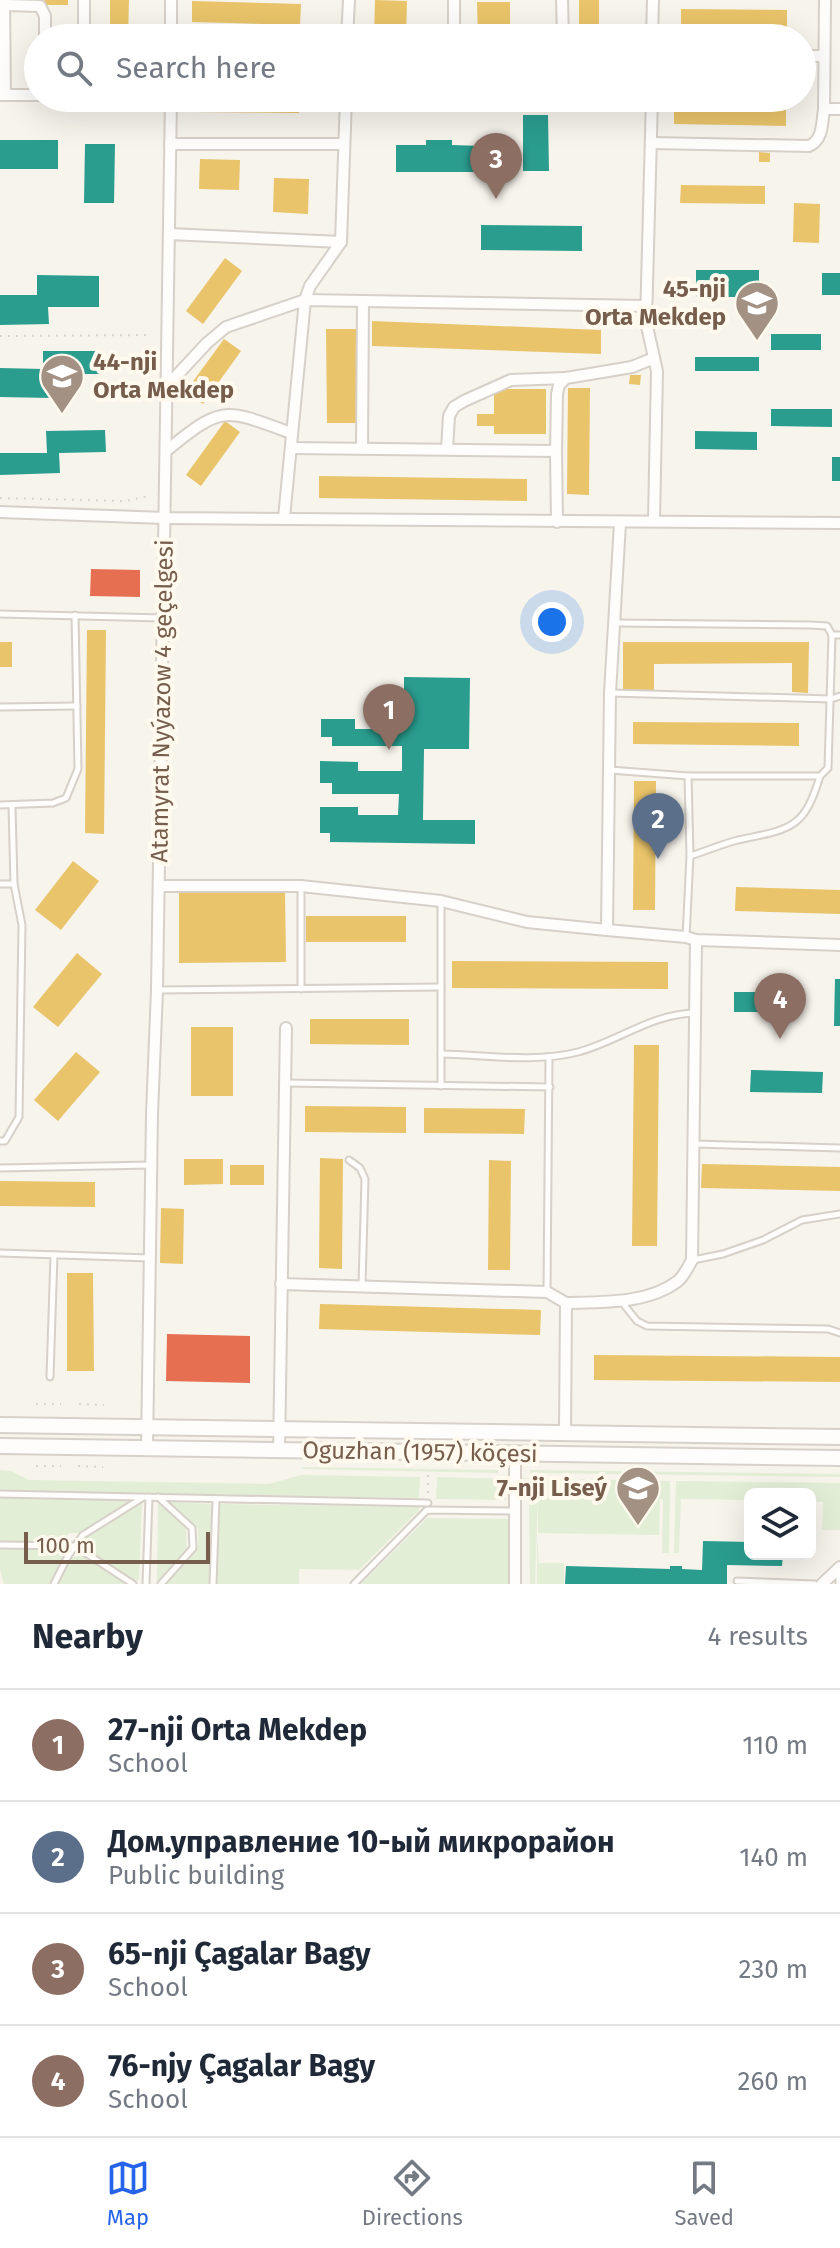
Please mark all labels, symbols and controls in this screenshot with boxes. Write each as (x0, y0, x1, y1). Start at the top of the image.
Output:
search box (24, 24, 816, 112)
icon: search (52, 46, 96, 90)
text: Search here (116, 50, 276, 86)
pin: 3 (470, 133, 522, 199)
place label: 45-nji Orta Mekdep (585, 275, 726, 331)
school or university icon: 45-nji Orta Mekdep (733, 279, 781, 342)
place label: 44-nji Orta Mekdep (93, 348, 234, 404)
school or university icon: 44-nji Orta Mekdep (38, 352, 86, 415)
street label: Atamyrat Nyýazow 4 geçelgesi (145, 539, 179, 863)
your location (532, 602, 572, 642)
pin: 1 (363, 684, 415, 750)
pin: 2 (632, 793, 684, 859)
pin: 4 (754, 973, 806, 1039)
street label: Oguzhan (1957) köçesi (302, 1436, 538, 1468)
school or university icon: 7-nji Liseý (614, 1464, 662, 1527)
place label: 7-nji Liseý (497, 1474, 608, 1502)
map controls (744, 1488, 816, 1560)
button: layers (744, 1488, 816, 1560)
scale bar (24, 1528, 210, 1564)
text: 100 m (36, 1532, 95, 1559)
text: Nearby (32, 1616, 143, 1657)
text: 4 results (707, 1621, 808, 1652)
text: 27-nji Orta Mekdep (108, 1712, 367, 1748)
text: 1 (52, 1730, 64, 1761)
text: 110 m (742, 1730, 808, 1761)
text: School (108, 1748, 188, 1779)
text: Дом.управление 10-ый микрорайон (108, 1824, 615, 1860)
text: 2 (51, 1842, 65, 1873)
text: 140 m (739, 1842, 808, 1873)
text: Public building (108, 1860, 284, 1891)
text: 65-nji Çagalar Bagy (108, 1936, 371, 1972)
text: 3 (51, 1954, 65, 1985)
text: 230 m (739, 1954, 808, 1985)
text: School (108, 1972, 188, 2003)
text: 76-njy Çagalar Bagy (108, 2048, 375, 2084)
text: 4 (51, 2066, 65, 2097)
text: 260 m (738, 2066, 808, 2097)
text: School (108, 2084, 188, 2115)
tab: Map (106, 2156, 150, 2231)
tab: Directions (362, 2156, 463, 2231)
tab: Saved (675, 2156, 734, 2231)

